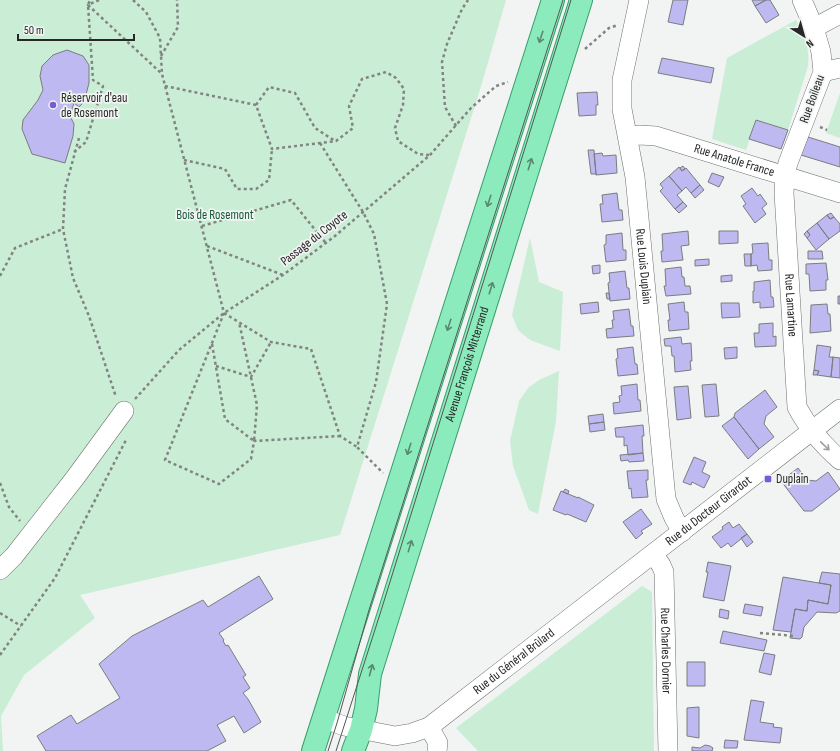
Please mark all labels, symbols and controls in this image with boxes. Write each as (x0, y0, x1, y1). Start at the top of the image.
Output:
scale bar (18, 16, 134, 42)
north arrow (784, 16, 824, 56)
text: 50 m (24, 23, 44, 38)
one-way arrow (537, 30, 544, 43)
text: N (803, 37, 816, 51)
street label: Rue Boileau (796, 73, 828, 125)
place label: Réservoir d'eau de Rosemont (61, 90, 127, 121)
marker: Réservoir d'eau de Rosemont (48, 100, 58, 110)
street label: Rue Anatole France (692, 140, 777, 180)
one-way arrow (526, 159, 534, 171)
one-way arrow (484, 195, 492, 207)
park label: Bois de Rosemont (176, 207, 254, 223)
street label: Passage du Coyote (277, 207, 351, 269)
street label: Rue Louis Duplain (632, 228, 655, 305)
street label: Rue Lamartine (781, 273, 801, 337)
one-way arrow (488, 282, 495, 295)
street label: Avenue François Mitterrand (441, 305, 492, 424)
one-way arrow (445, 318, 452, 331)
one-way arrow (820, 441, 830, 451)
one-way arrow (405, 442, 412, 455)
place label: Duplain (776, 471, 809, 487)
street label: Rue du Docteur Girardot (662, 472, 755, 549)
marker: Duplain (763, 474, 773, 484)
one-way arrow (407, 540, 414, 553)
street label: Rue Charles Dornier (657, 607, 675, 694)
street label: Rue du Général Brûlard (470, 625, 558, 698)
one-way arrow (368, 664, 375, 677)

